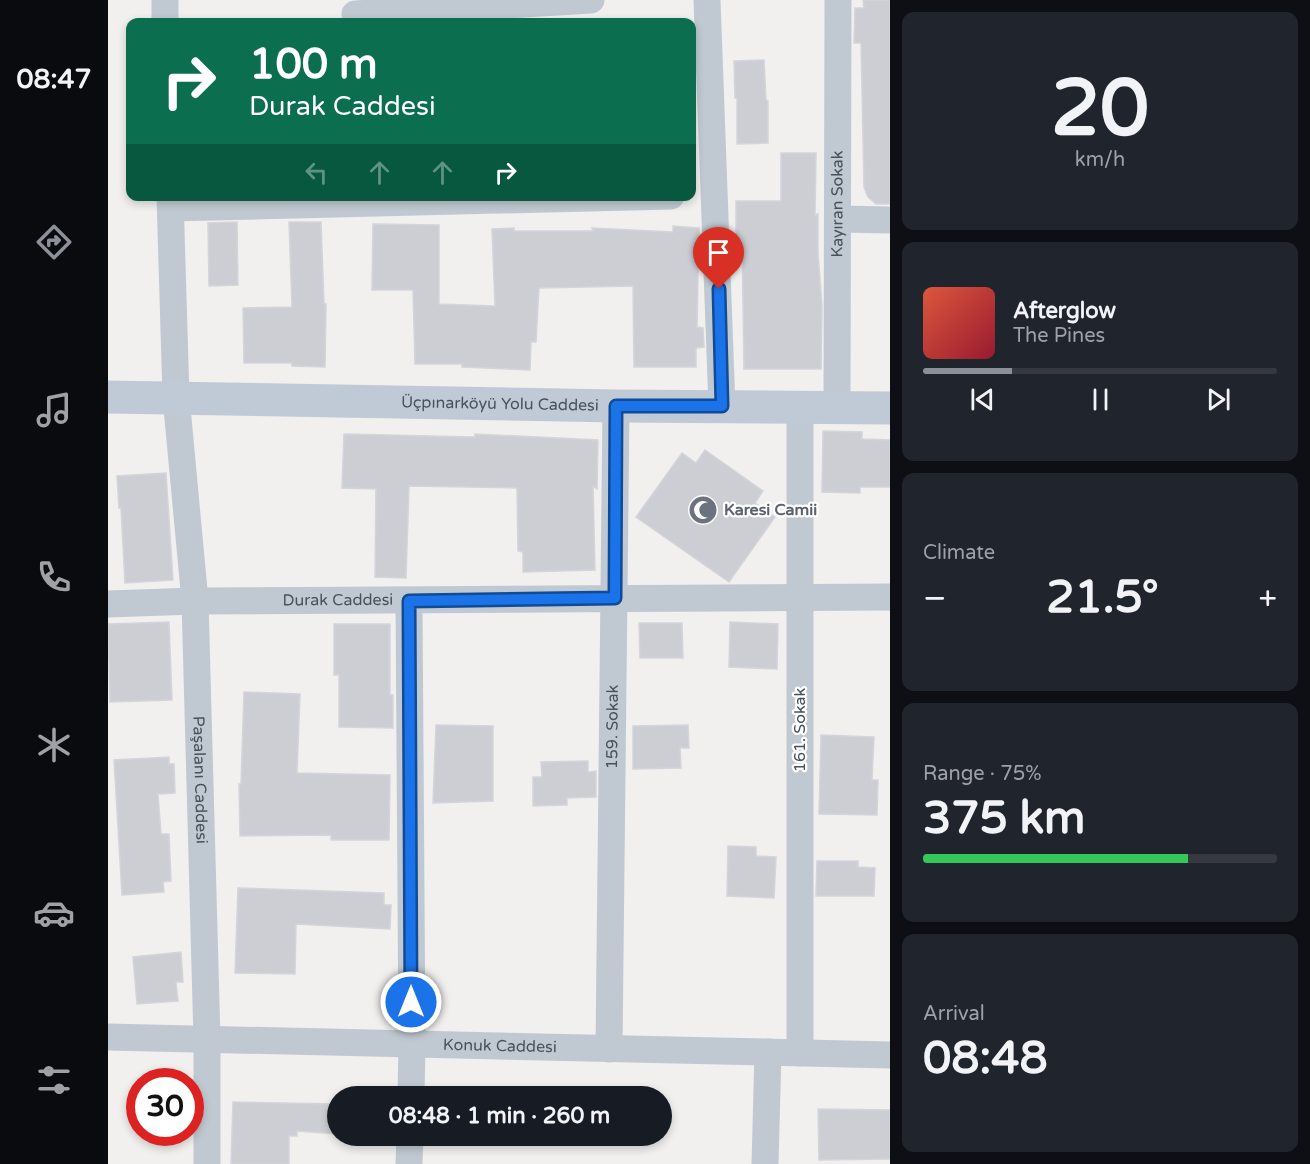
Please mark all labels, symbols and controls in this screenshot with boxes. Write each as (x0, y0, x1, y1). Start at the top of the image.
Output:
text: 100 m (249, 39, 378, 90)
icon: right (150, 42, 228, 120)
text: 20 (1051, 62, 1149, 156)
text: 08:47 (17, 63, 91, 96)
text: Durak Caddesi (249, 90, 436, 123)
text: km/h (1075, 148, 1125, 172)
street label: Kayıran Sokak (827, 150, 848, 258)
icon: left (300, 156, 333, 189)
icon: ahead (363, 156, 396, 189)
icon: ahead (426, 156, 459, 189)
icon: right (489, 156, 522, 189)
icon: directions (33, 221, 75, 263)
pin (693, 227, 744, 289)
icon: arrive (702, 236, 735, 269)
text: Afterglow (1013, 298, 1116, 324)
text: The Pines (1013, 324, 1105, 348)
icon: previous (966, 383, 999, 416)
icon: pause (1084, 383, 1117, 416)
icon: next (1202, 383, 1235, 416)
icon: music (33, 389, 75, 431)
street label: Üçpınarköyü Yolu Caddesi (401, 392, 599, 416)
mosque icon: Karesi Camii (687, 494, 719, 526)
place label: Karesi Camii (724, 500, 817, 520)
text: Climate (923, 541, 995, 565)
icon: phone (33, 556, 75, 598)
text: 21.5° (1046, 571, 1159, 625)
text: − (923, 579, 947, 618)
text: + (1258, 579, 1277, 618)
street label: Durak Caddesi (283, 590, 393, 610)
street label: 159. Sokak (602, 684, 623, 769)
street label: 161. Sokak (790, 688, 810, 772)
street label: Paşalanı Caddesi (188, 716, 212, 844)
icon: climate (33, 724, 75, 766)
text: Range · 75% (923, 762, 1042, 786)
text: 375 km (923, 792, 1085, 846)
icon: car (33, 892, 75, 934)
position arrow (379, 970, 443, 1034)
text: Arrival (923, 1002, 985, 1026)
text: 08:48 (923, 1032, 1048, 1086)
street label: Konuk Caddesi (443, 1035, 557, 1057)
icon: filters (33, 1059, 75, 1101)
speed limit sign: 30 (126, 1068, 204, 1146)
text: 08:48 · 1 min · 260 m (389, 1103, 610, 1129)

